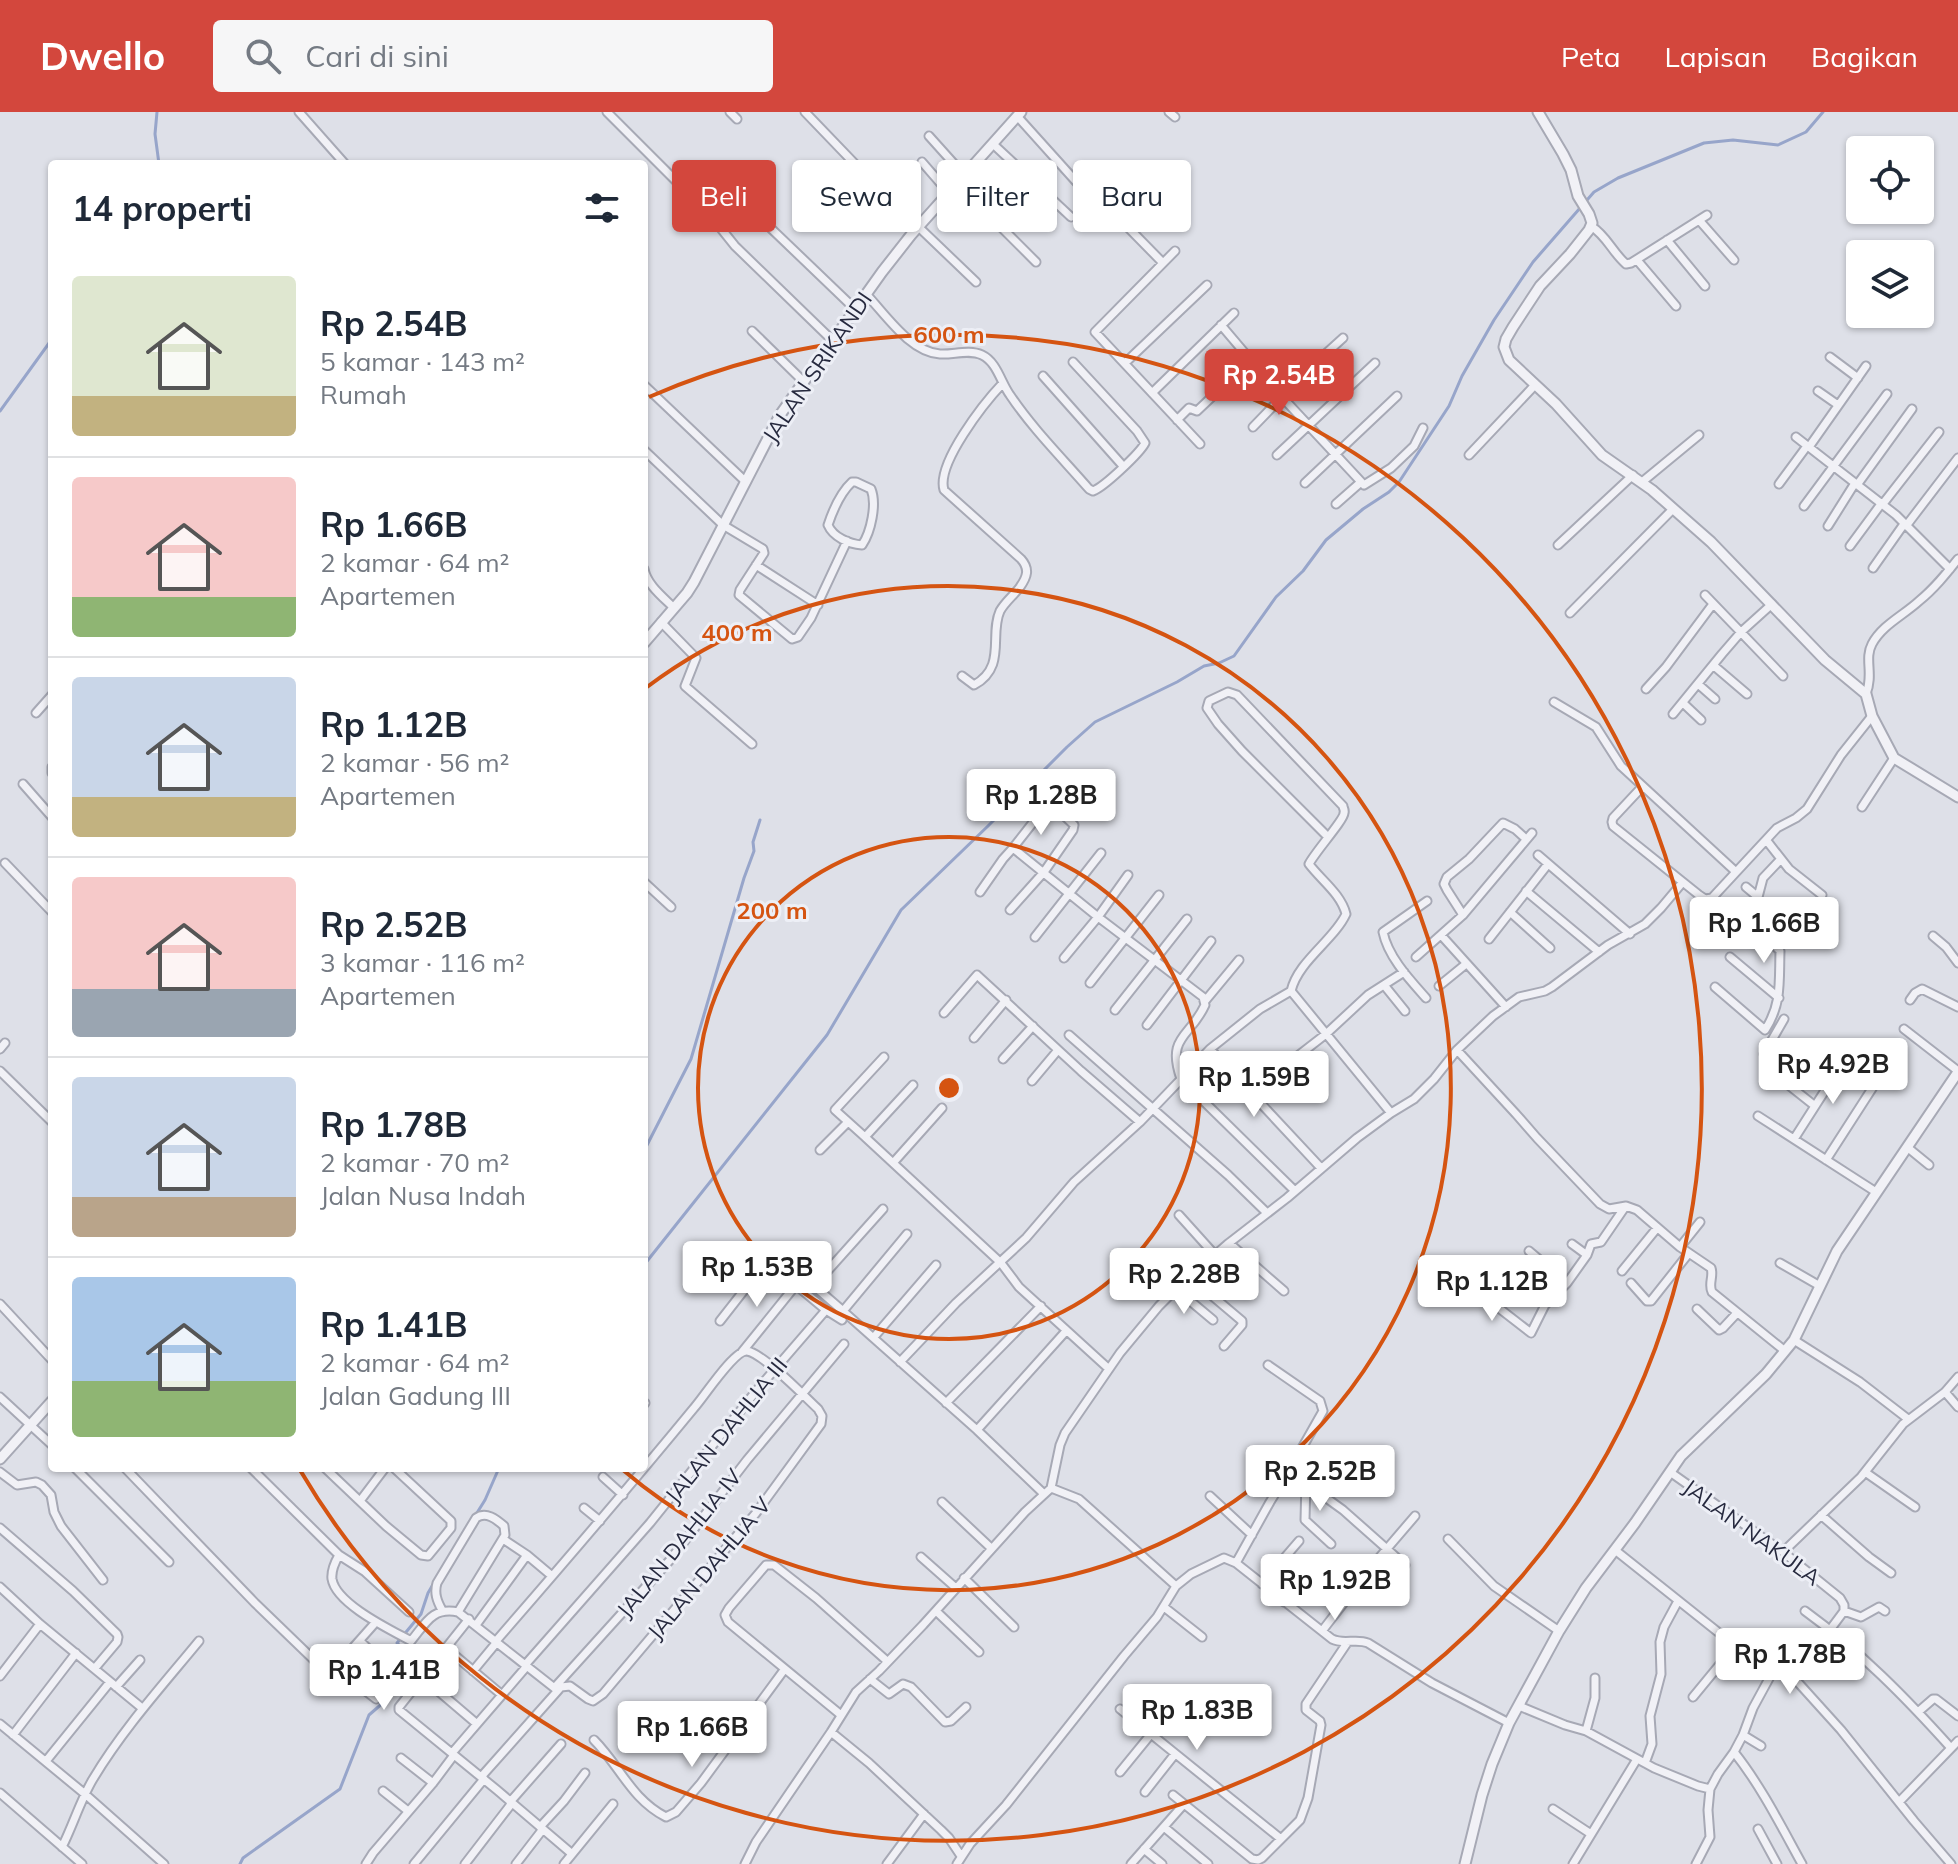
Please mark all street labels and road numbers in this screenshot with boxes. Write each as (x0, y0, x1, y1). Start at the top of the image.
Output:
street label: JALAN SRIKANDI (756, 286, 878, 448)
street label: JALAN DAHLIA III (659, 1352, 793, 1508)
street label: JALAN DAHLIA IV (610, 1463, 748, 1623)
street label: JALAN NAKULA (1678, 1473, 1826, 1591)
street label: JALAN DAHLIA V (641, 1491, 777, 1645)

